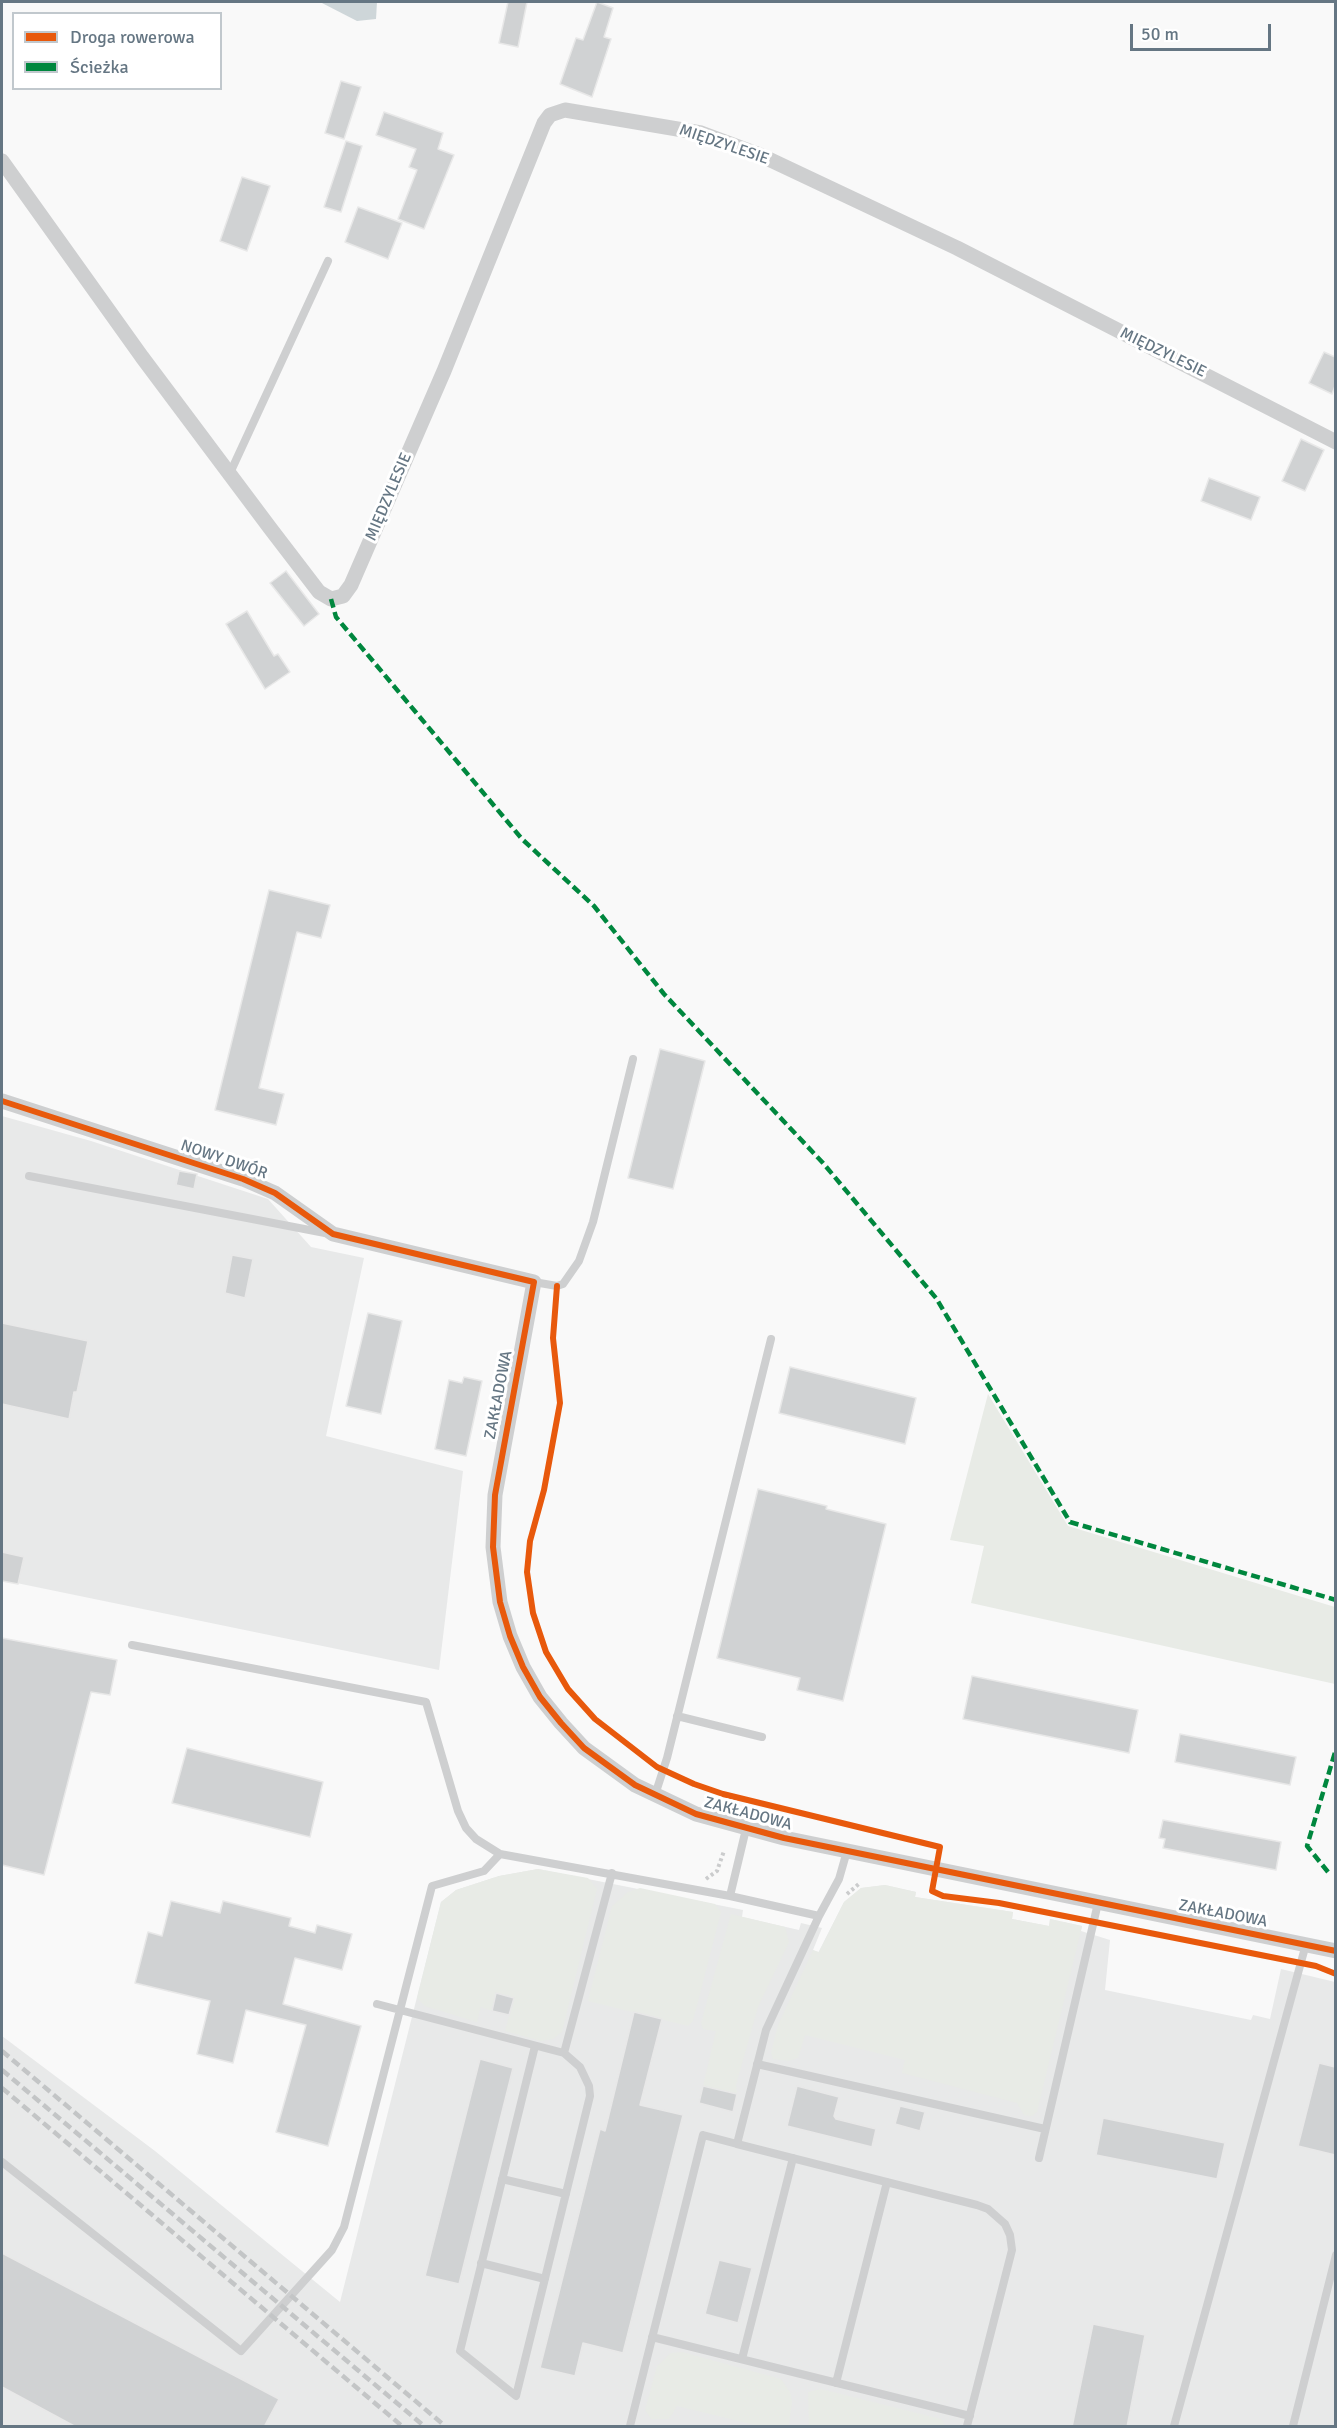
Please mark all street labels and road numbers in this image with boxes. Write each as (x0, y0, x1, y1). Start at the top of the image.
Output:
street label: MIĘDZYLESIE (677, 121, 771, 169)
street label: MIĘDZYLESIE (1117, 324, 1209, 382)
street label: MIĘDZYLESIE (362, 450, 416, 544)
street label: NOWY DWÓR (178, 1136, 270, 1184)
street label: ZAKŁADOWA (481, 1349, 517, 1441)
street label: ZAKŁADOWA (702, 1793, 794, 1835)
street label: ZAKŁADOWA (1177, 1896, 1269, 1932)

